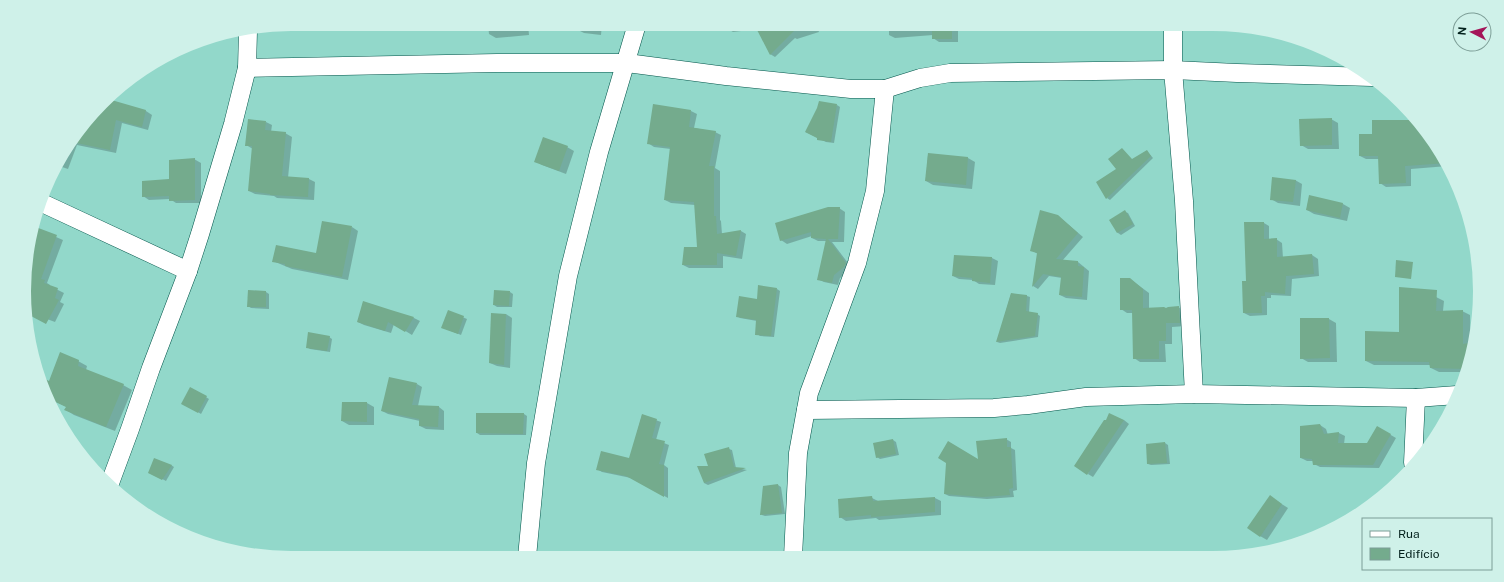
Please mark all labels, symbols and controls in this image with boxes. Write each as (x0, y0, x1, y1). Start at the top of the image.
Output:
north arrow (1452, 12, 1492, 52)
text: N (1456, 26, 1468, 36)
legend (1362, 518, 1492, 570)
text: Rua (1398, 527, 1420, 541)
text: Edifício (1398, 547, 1440, 561)

